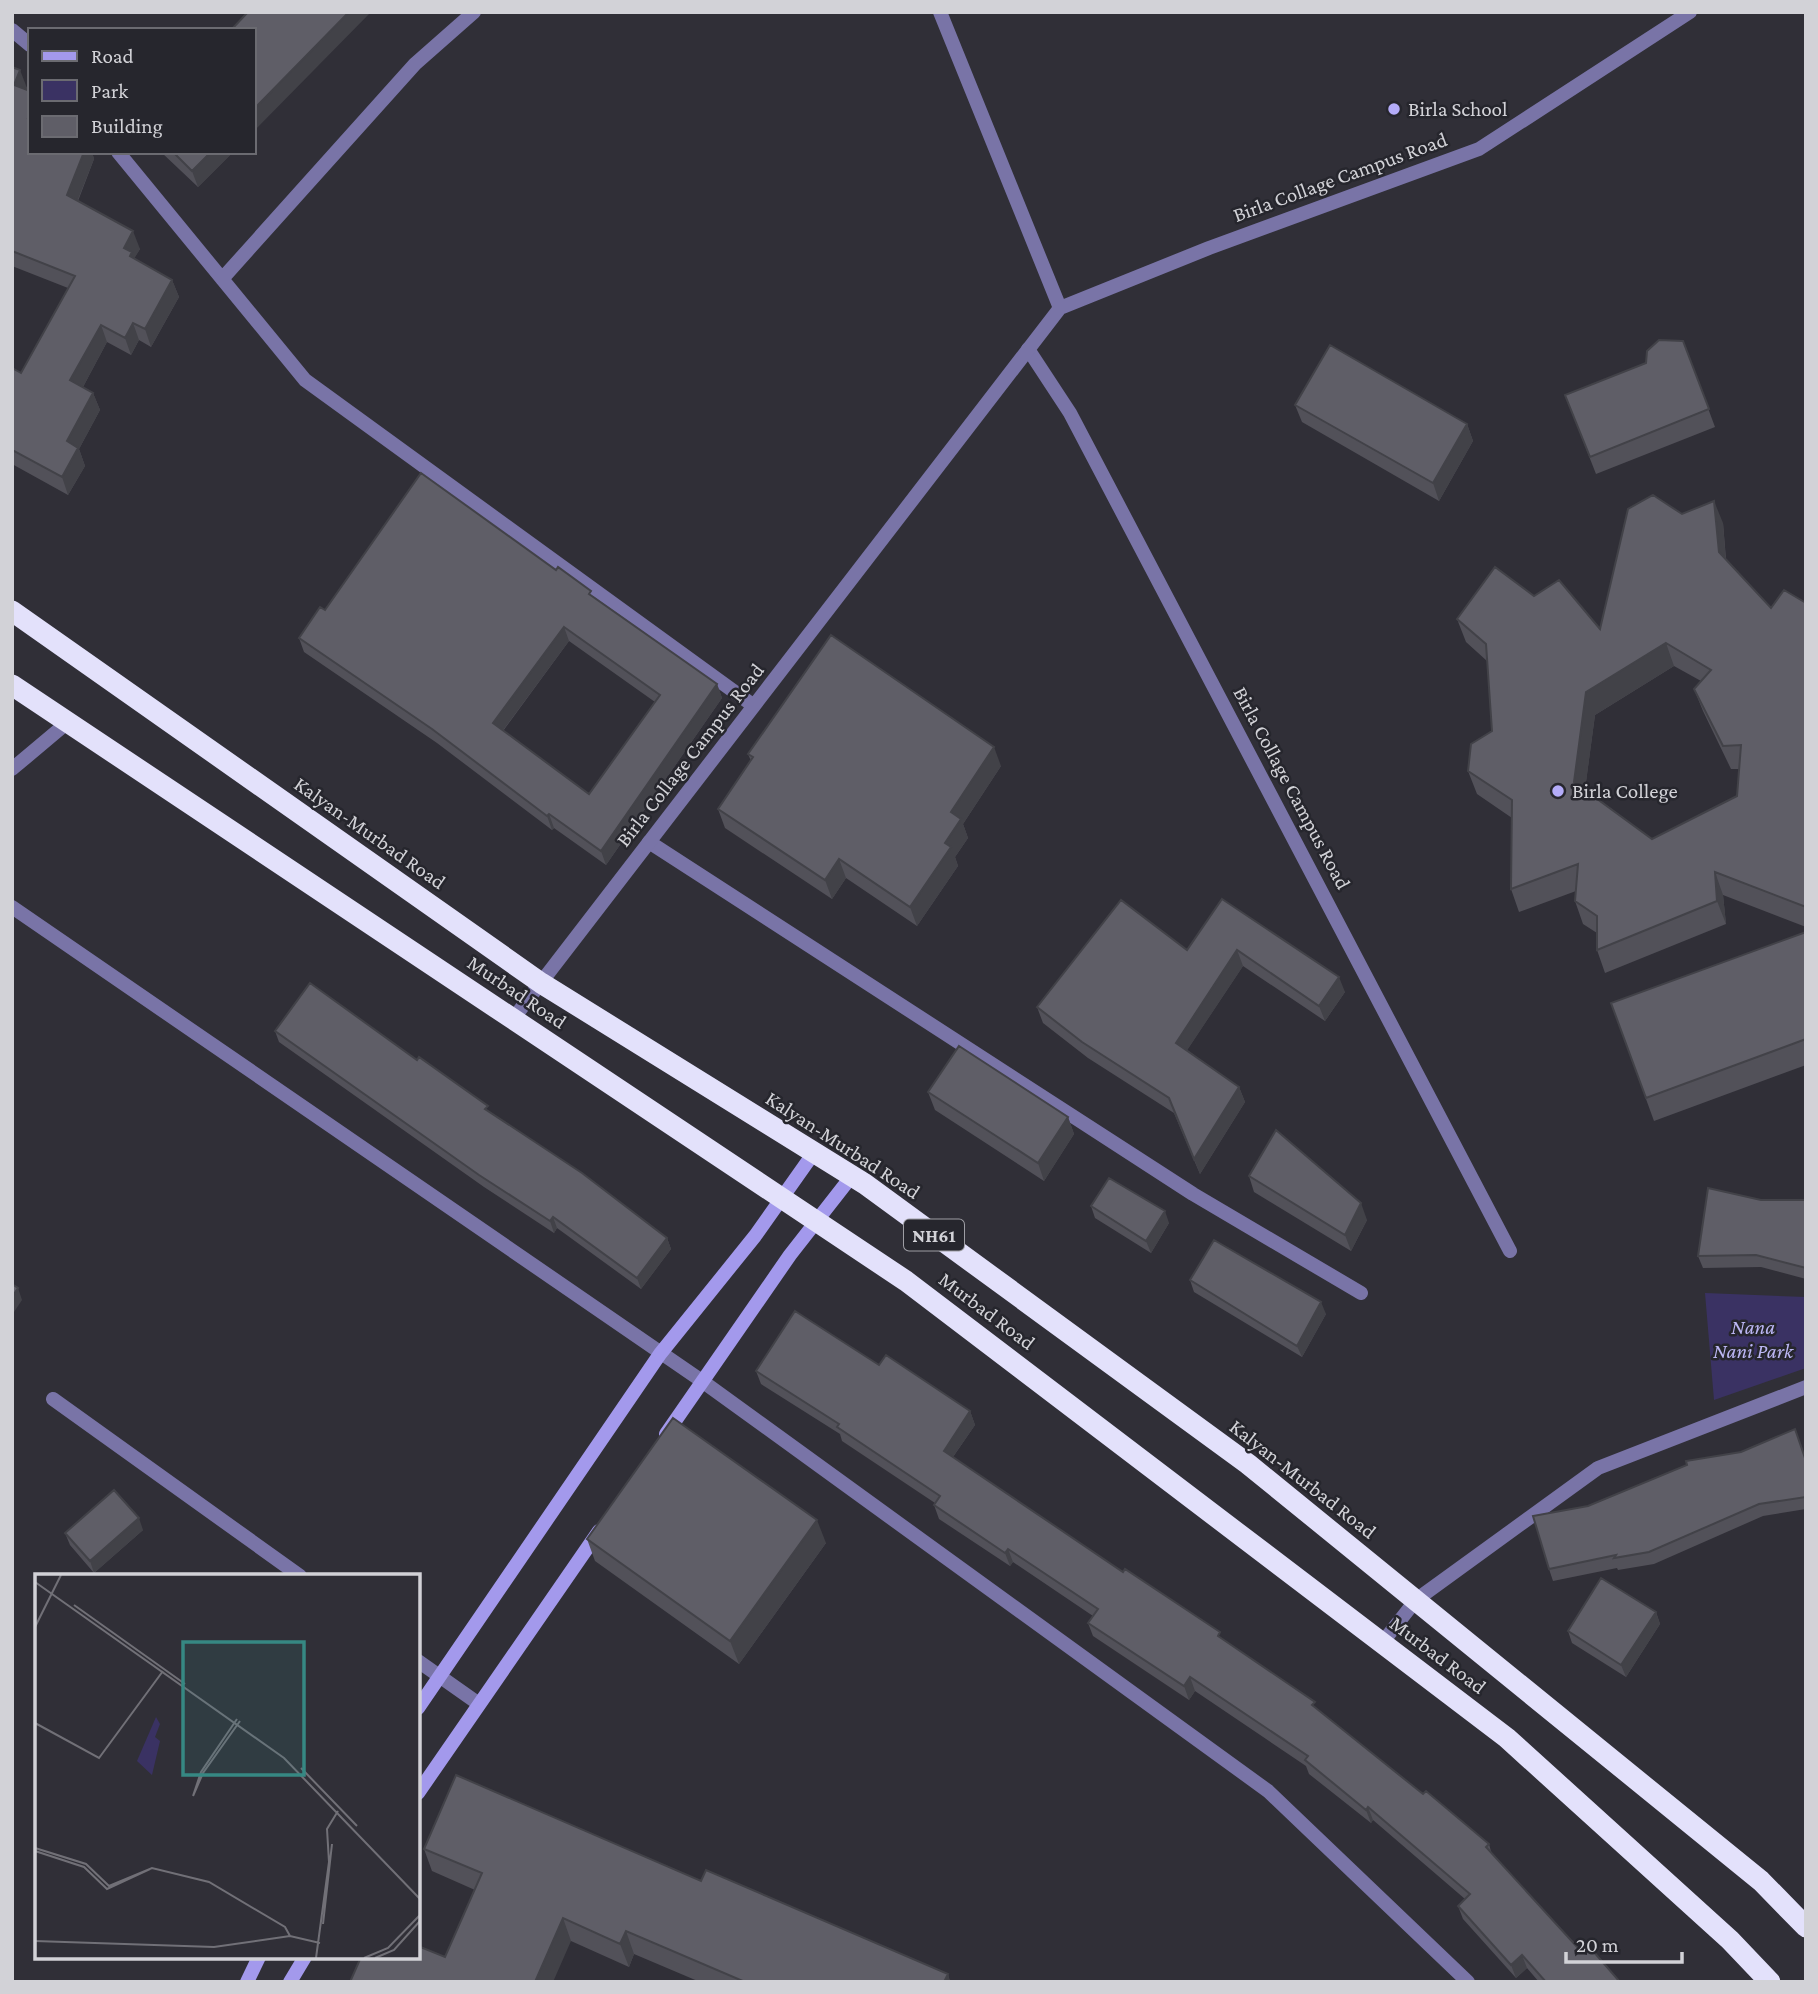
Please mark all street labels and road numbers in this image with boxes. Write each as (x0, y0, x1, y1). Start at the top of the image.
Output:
street label: Birla Collage Campus Road (1230, 127, 1450, 227)
street label: Birla Collage Campus Road (611, 659, 769, 851)
street label: Birla Collage Campus Road (1228, 683, 1356, 893)
street label: Kalyan-Murbad Road (290, 772, 450, 894)
street label: Murbad Road (463, 950, 571, 1034)
street label: Kalyan-Murbad Road (761, 1086, 925, 1204)
road number: NH61 (904, 1219, 964, 1250)
street label: Murbad Road (934, 1267, 1040, 1355)
street label: Kalyan-Murbad Road (1225, 1414, 1381, 1544)
street label: Murbad Road (1385, 1611, 1491, 1699)

